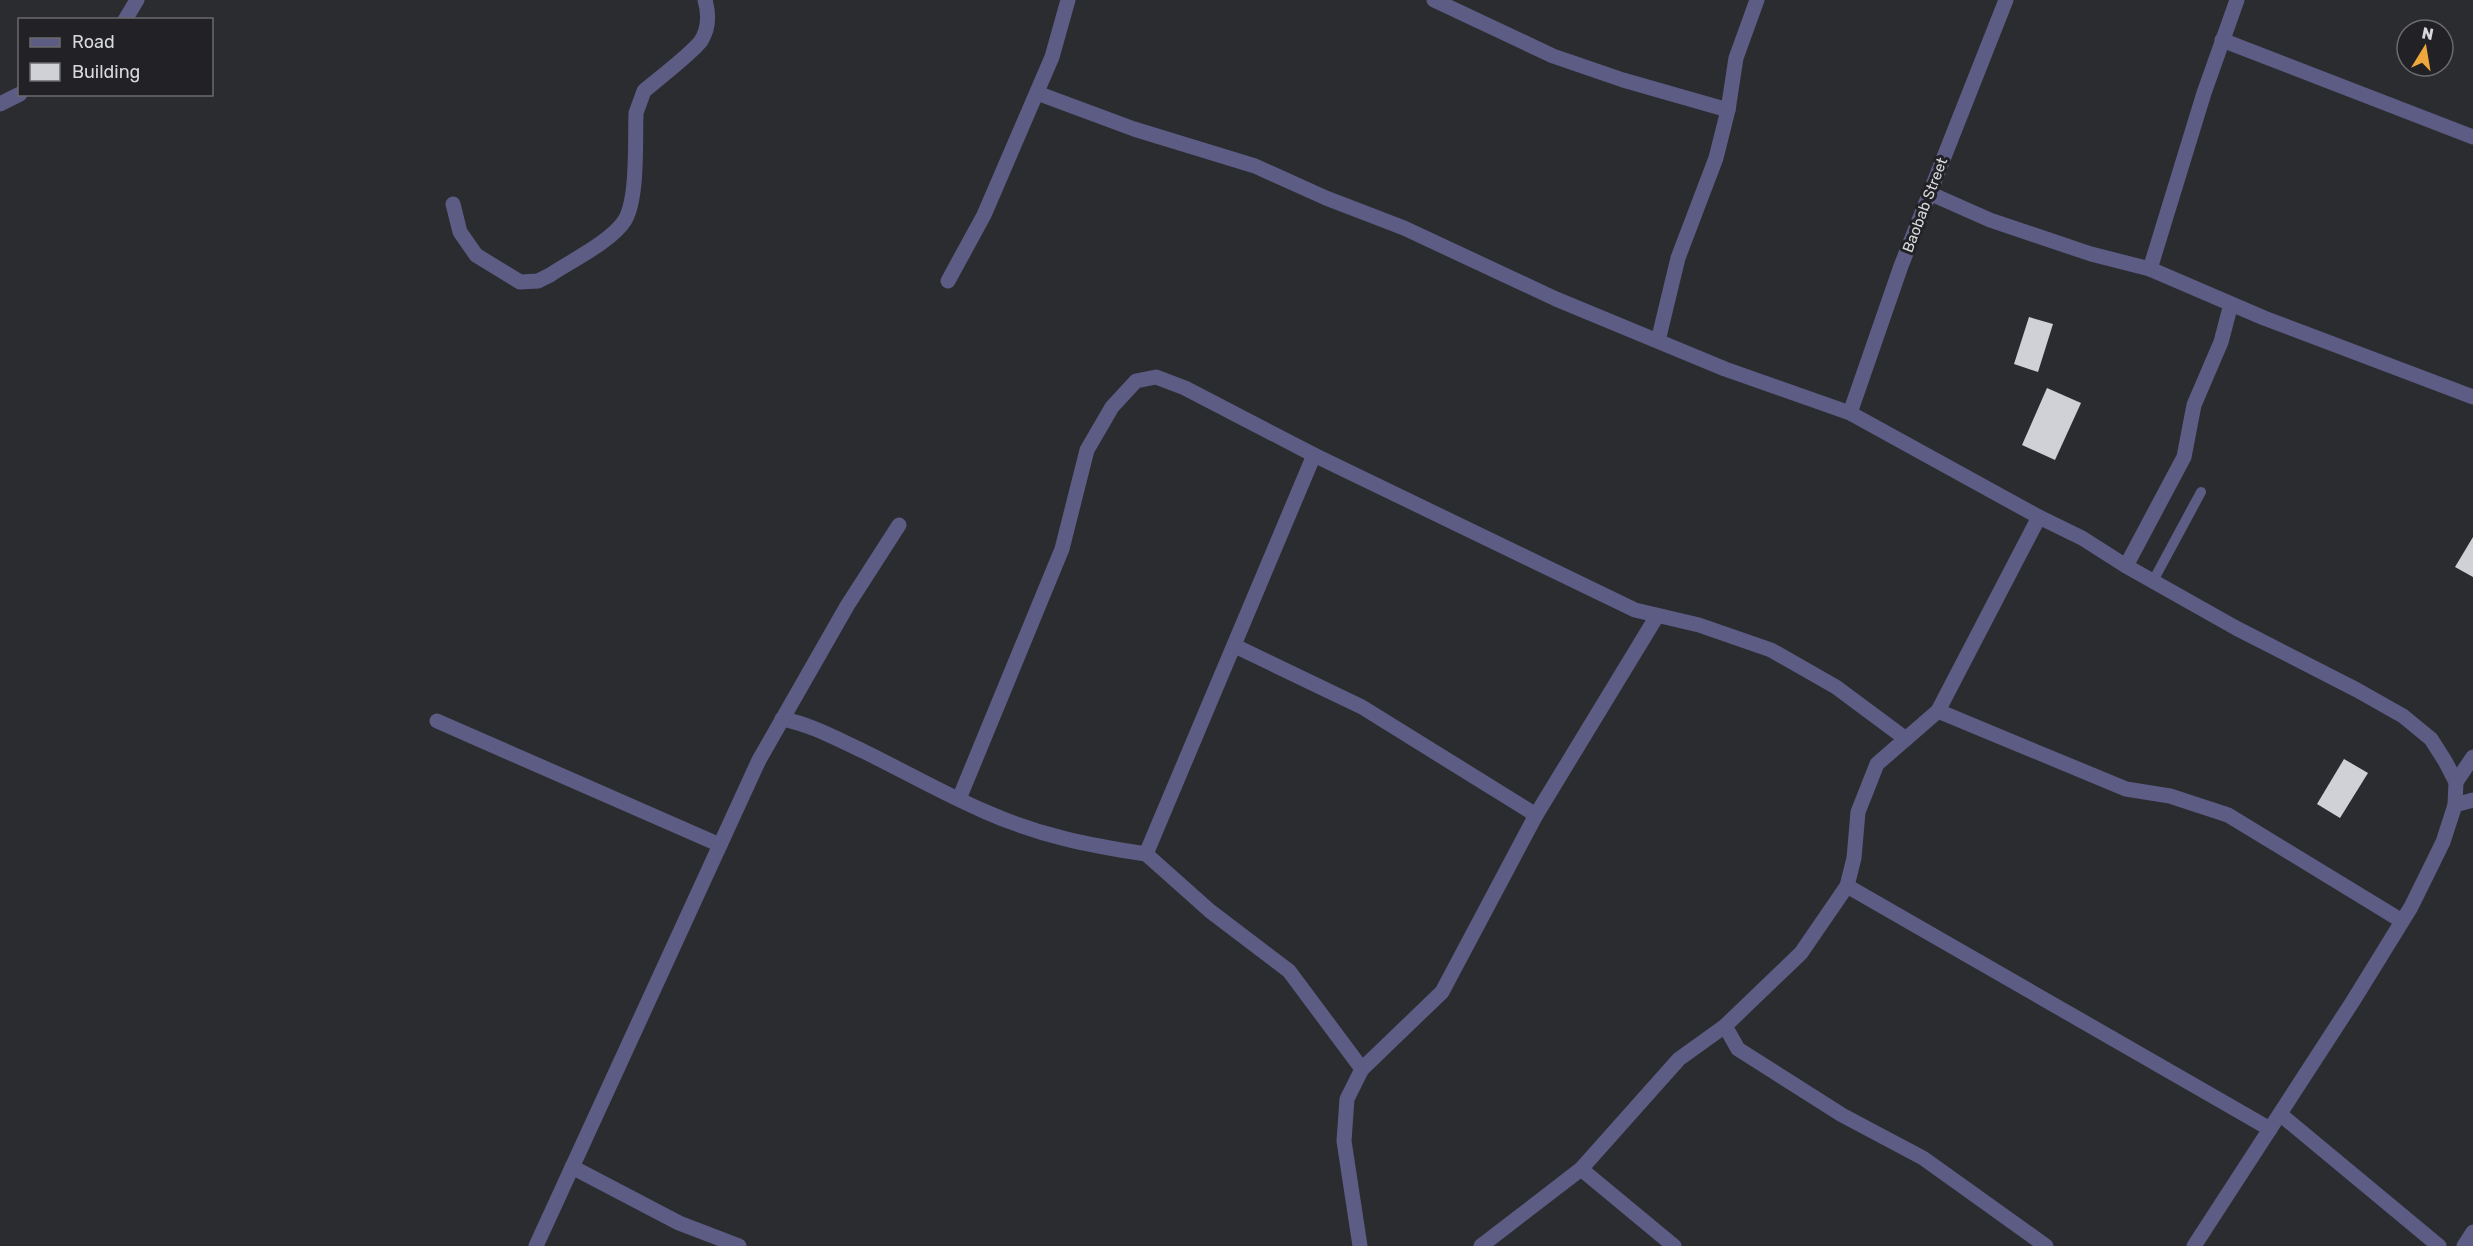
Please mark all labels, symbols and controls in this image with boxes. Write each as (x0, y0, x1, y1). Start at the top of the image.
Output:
legend (18, 18, 213, 96)
north arrow (2395, 18, 2455, 78)
text: N (2420, 23, 2435, 44)
text: Road (72, 31, 115, 53)
text: Building (72, 61, 140, 83)
street label: Baobab Street (1899, 155, 1951, 255)

